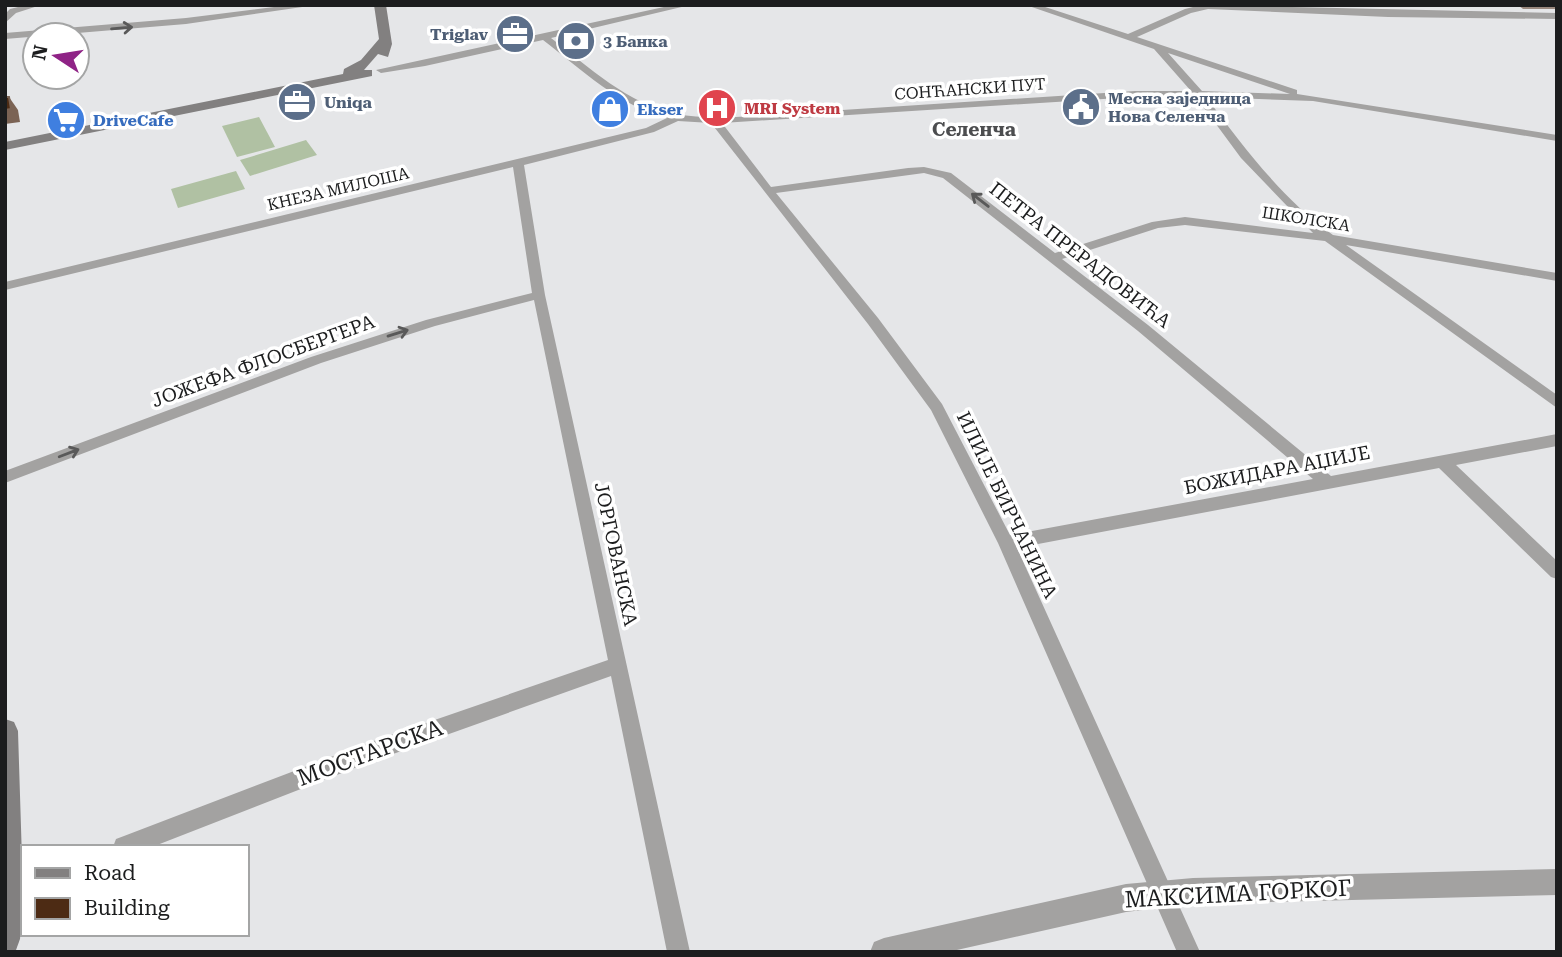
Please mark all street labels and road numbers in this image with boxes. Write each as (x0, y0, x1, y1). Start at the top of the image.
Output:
street label: СОНЋАНСКИ ПУТ (894, 74, 1047, 104)
street label: КНЕЗА МИЛОША (265, 163, 412, 215)
street label: ПЕТРА ПРЕРАДОВИЋА (985, 177, 1176, 333)
street label: ШКОЛСКА (1261, 203, 1352, 235)
street label: ЈОЖЕФА ФЛОСБЕРГЕРА (148, 310, 378, 412)
street label: ИЛИЈЕ БИРЧАНИНА (952, 408, 1063, 603)
street label: БОЖИДАРА АЏИЈЕ (1182, 441, 1372, 499)
street label: ЈОРГОВАНСКА (590, 480, 643, 629)
street label: МОСТАРСКА (294, 714, 446, 792)
street label: МАКСИМА ГОРКОГ (1124, 875, 1352, 913)

